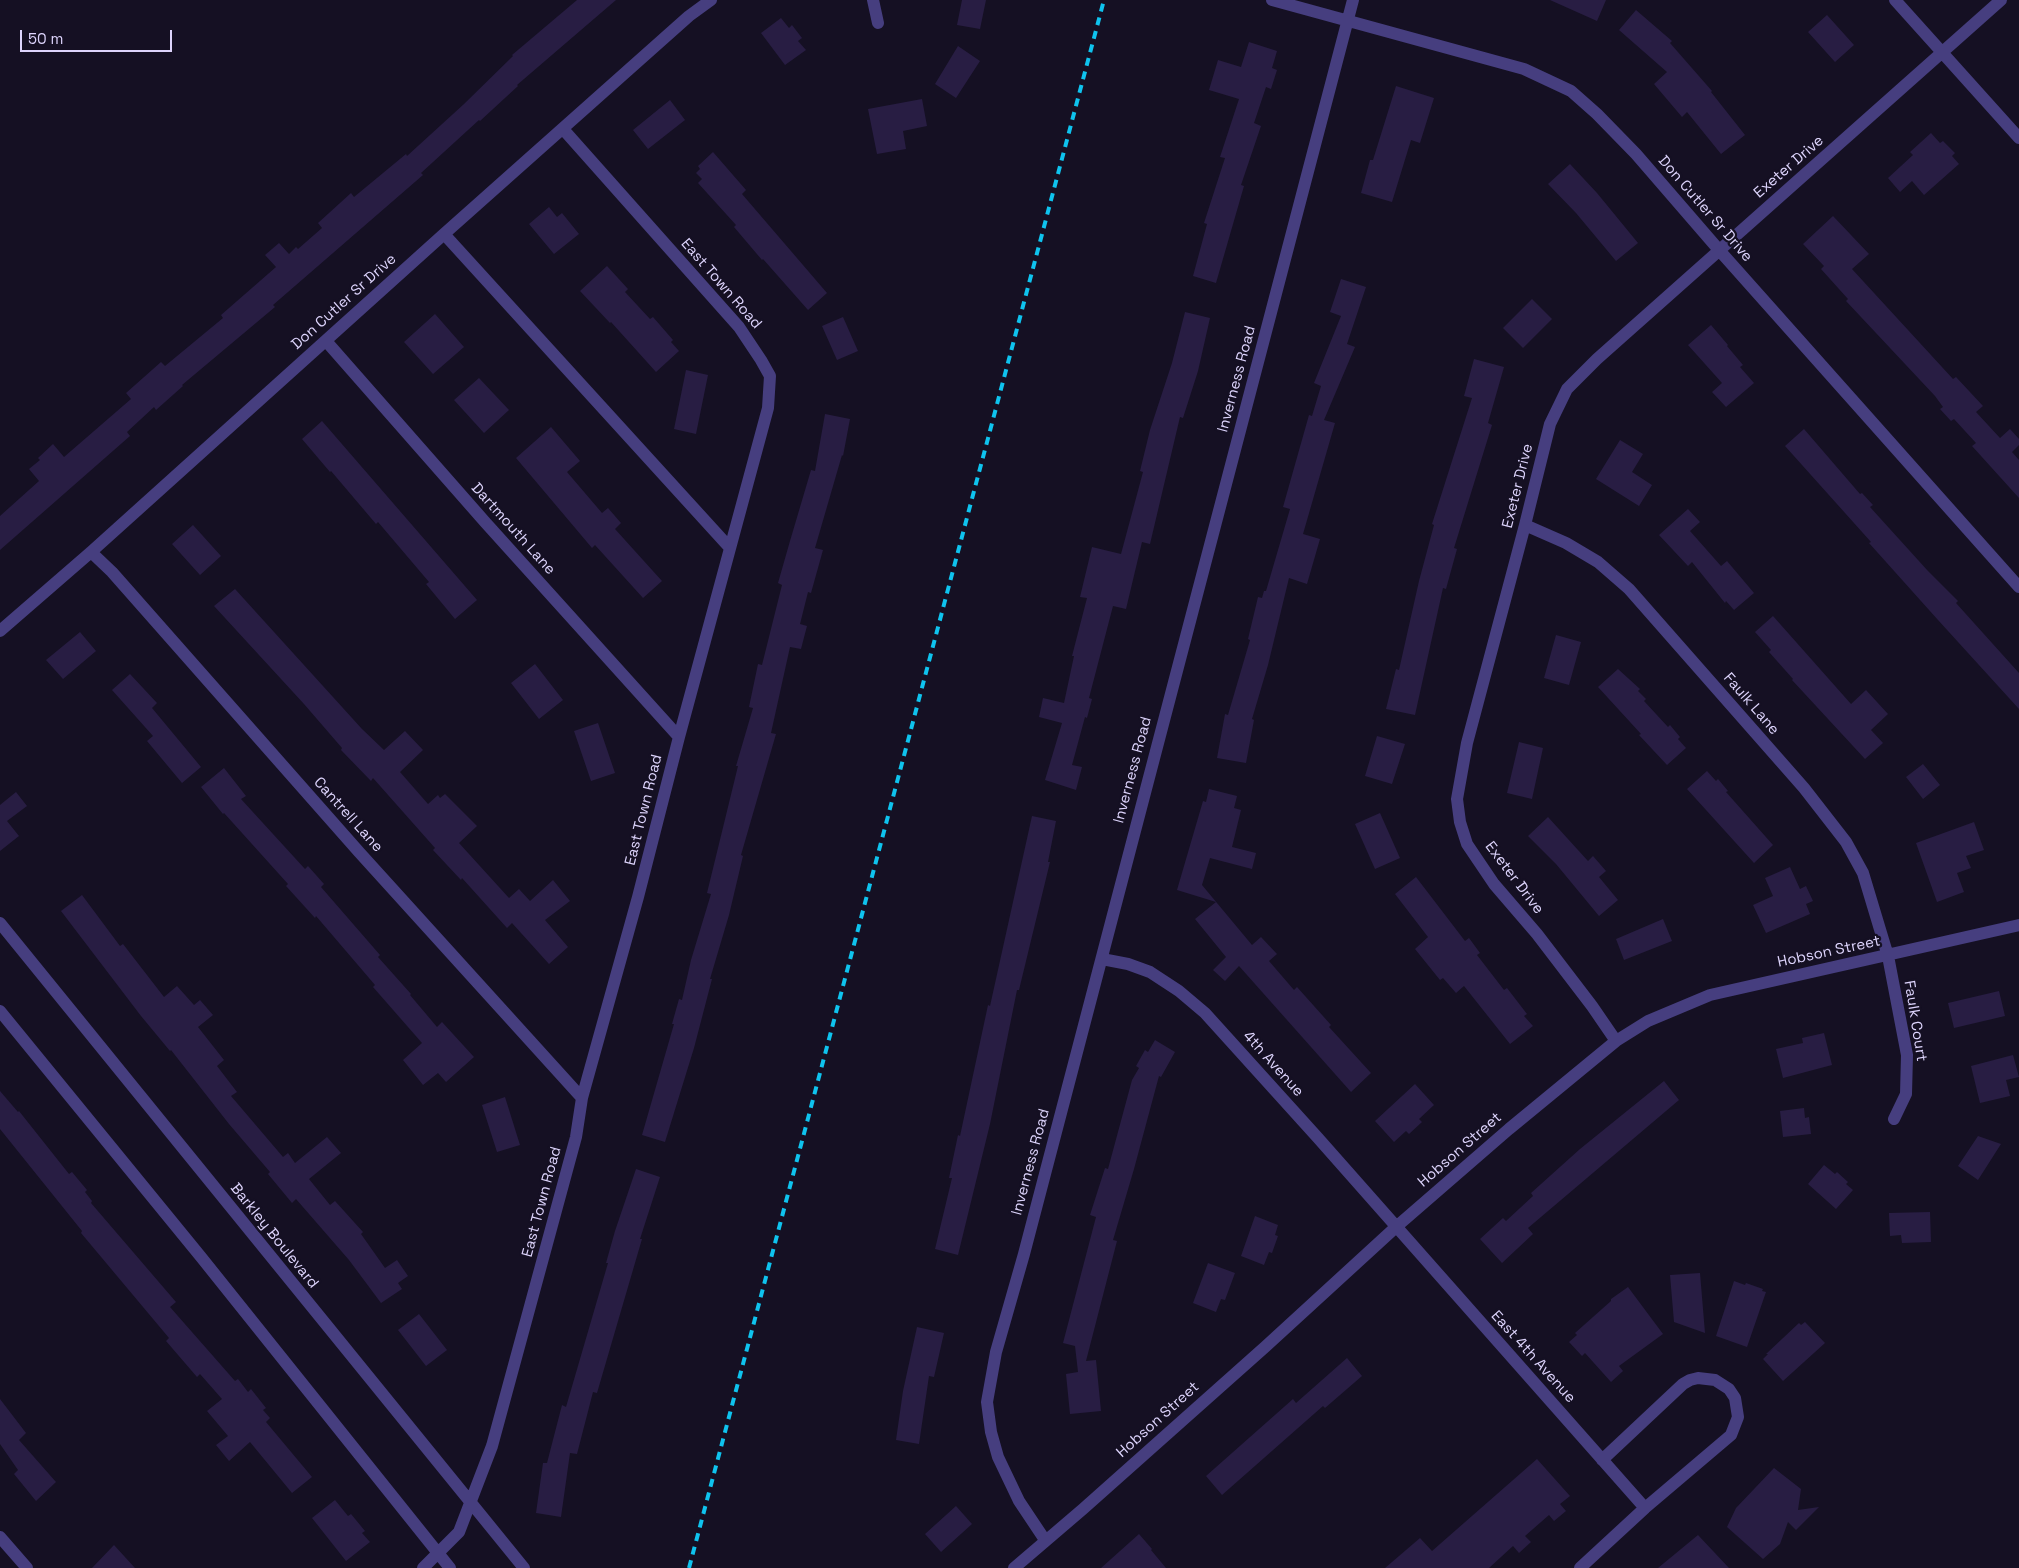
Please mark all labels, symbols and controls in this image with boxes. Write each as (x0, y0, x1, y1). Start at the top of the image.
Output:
scale bar (22, 20, 175, 52)
text: 50 m (28, 29, 63, 48)
street label: Exeter Drive (1750, 132, 1828, 202)
street label: Don Cutler Sr Drive (1654, 152, 1756, 266)
street label: East Town Road (677, 235, 765, 333)
street label: Don Cutler Sr Drive (288, 250, 400, 354)
street label: Inverness Road (1214, 324, 1260, 434)
street label: Exeter Drive (1499, 442, 1537, 530)
street label: Dartmouth Lane (467, 479, 559, 579)
street label: Faulk Lane (1719, 669, 1783, 739)
street label: Inverness Road (1110, 715, 1156, 825)
street label: East Town Road (621, 753, 667, 867)
street label: Cantrell Lane (310, 774, 386, 856)
street label: Exeter Drive (1481, 838, 1547, 918)
street label: Hobson Street (1776, 932, 1882, 972)
street label: Faulk Court (1900, 979, 1930, 1063)
street label: 4th Avenue (1239, 1027, 1307, 1101)
street label: Inverness Road (1008, 1107, 1054, 1217)
street label: Hobson Street (1415, 1109, 1505, 1191)
street label: East Town Road (519, 1145, 565, 1259)
street label: Barkley Boulevard (226, 1180, 322, 1292)
street label: East 4th Avenue (1487, 1307, 1579, 1407)
street label: Hobson Street (1113, 1378, 1203, 1462)

